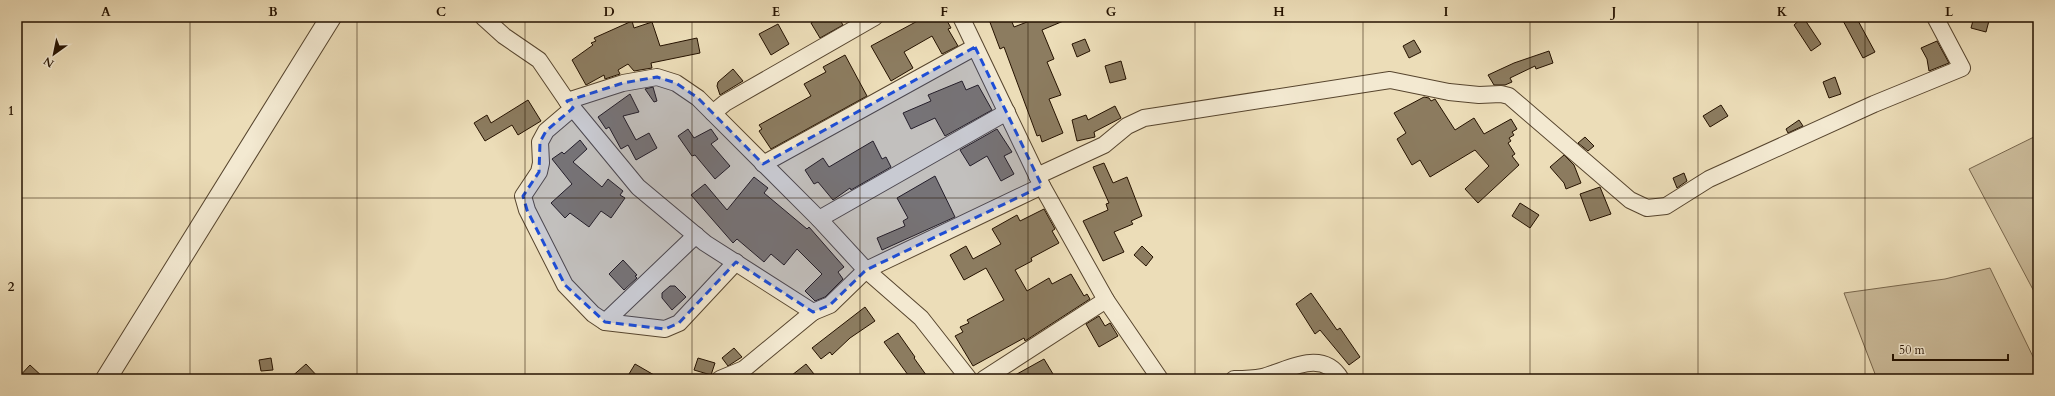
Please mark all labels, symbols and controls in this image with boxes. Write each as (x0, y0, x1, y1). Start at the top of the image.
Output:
text: A (101, 3, 111, 21)
text: B (268, 3, 278, 21)
text: C (436, 3, 446, 21)
text: D (603, 3, 615, 21)
text: E (772, 3, 780, 21)
text: F (940, 3, 948, 21)
text: G (1106, 3, 1117, 21)
text: H (1273, 3, 1285, 21)
text: I (1443, 3, 1449, 21)
text: J (1610, 3, 1617, 21)
text: K (1777, 3, 1788, 21)
text: L (1945, 3, 1954, 21)
north arrow (34, 34, 74, 74)
text: N (40, 53, 57, 71)
text: 1 (8, 102, 14, 120)
text: 2 (8, 278, 15, 296)
scale bar (1893, 336, 2008, 362)
text: 50 m (1899, 342, 1926, 358)

